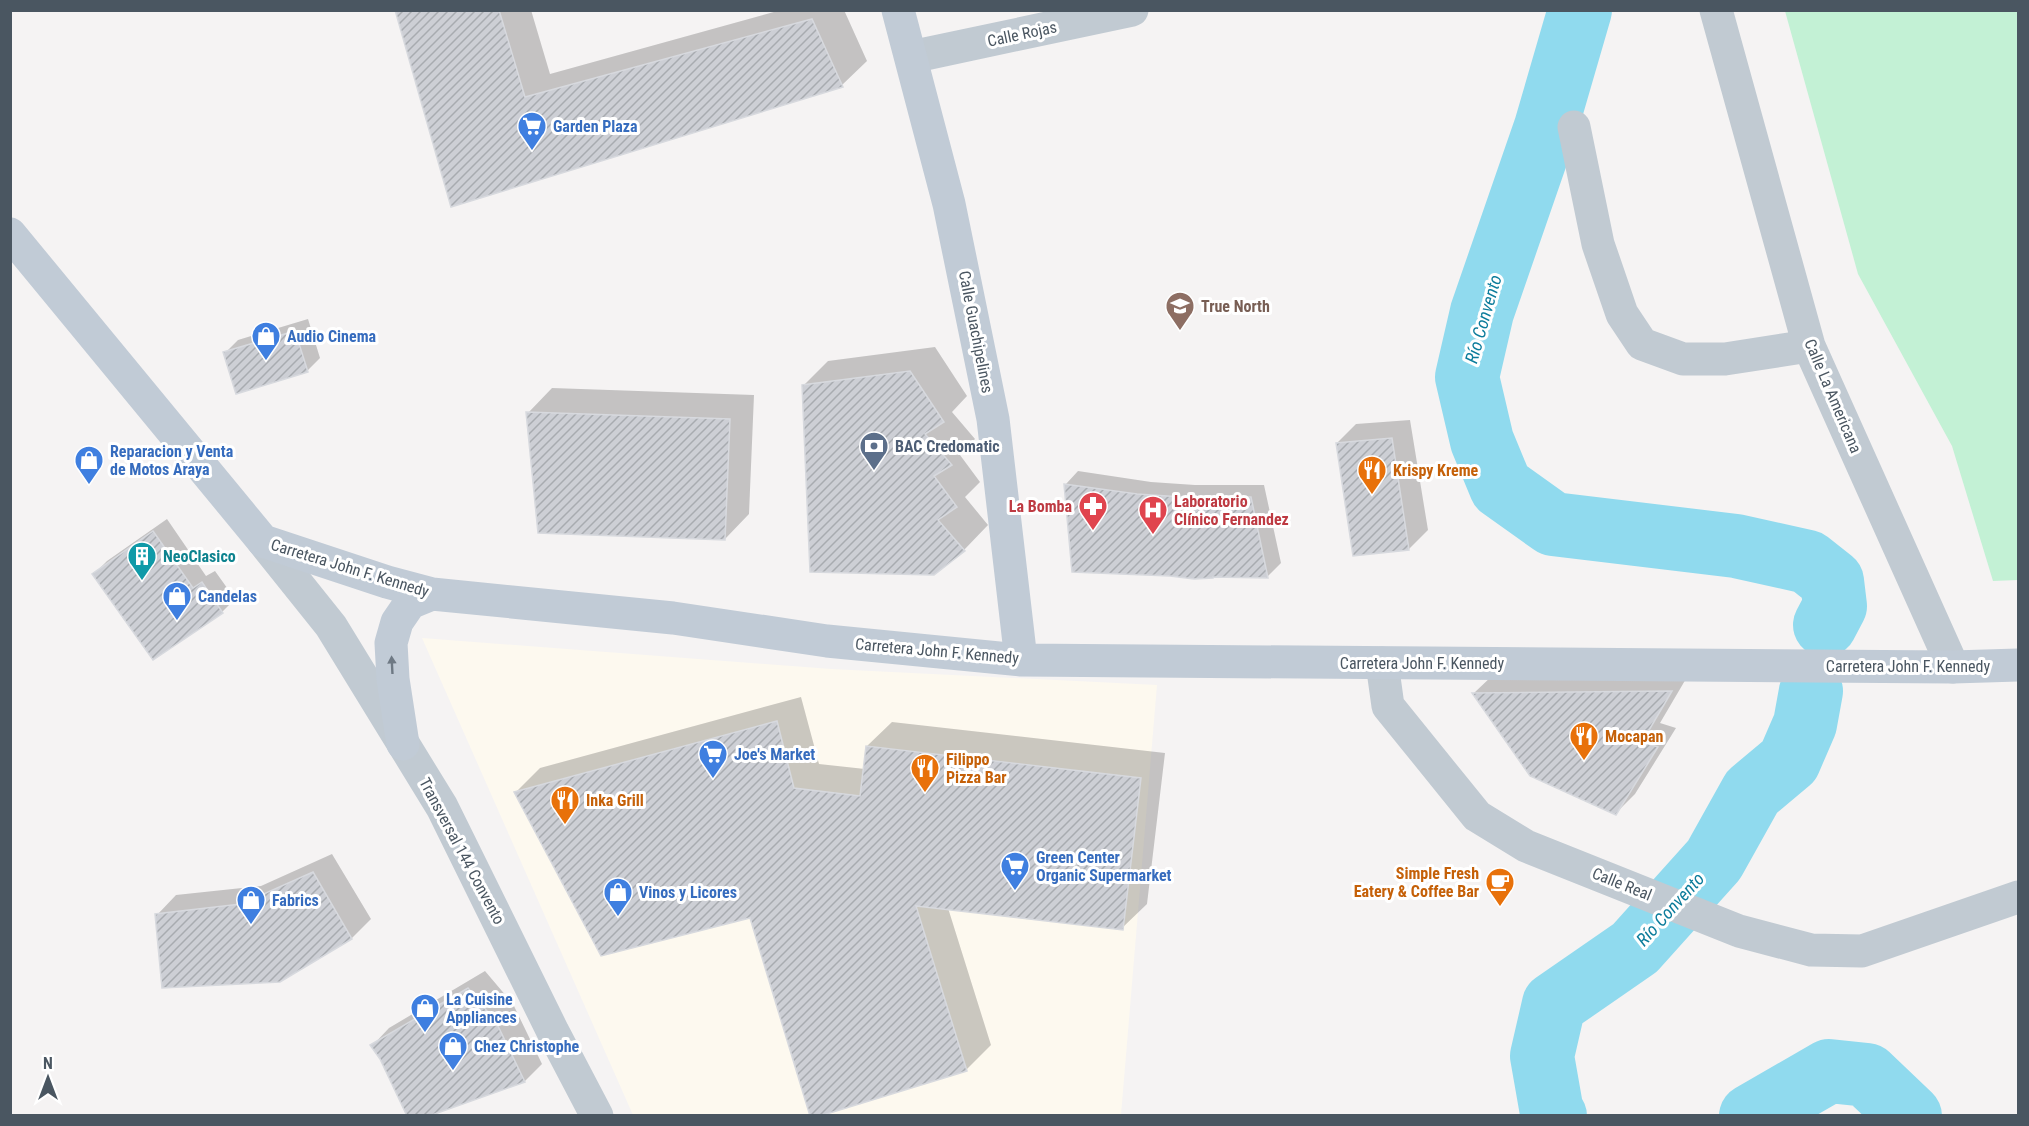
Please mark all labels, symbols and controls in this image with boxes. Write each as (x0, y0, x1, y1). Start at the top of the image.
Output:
street label: Calle Rojas (986, 17, 1058, 51)
supermarket icon: Garden Plaza (516, 110, 548, 152)
place label: Garden Plaza (553, 117, 638, 136)
street label: Calle Guachipelines (955, 269, 997, 395)
water label: Río Convento (1460, 272, 1506, 366)
school or university icon: True North (1164, 290, 1196, 332)
place label: True North (1201, 297, 1270, 316)
shop icon: Audio Cinema (250, 320, 282, 362)
place label: Audio Cinema (287, 327, 376, 346)
street label: Calle La Americana (1800, 336, 1866, 456)
bank icon: BAC Credomatic (858, 430, 890, 472)
place label: BAC Credomatic (895, 437, 1000, 456)
place label: Reparacion y Venta de Motos Araya (110, 442, 234, 479)
shop icon: Reparacion y Venta de Motos Araya (73, 444, 105, 486)
restaurant icon: Krispy Kreme (1356, 454, 1388, 496)
place label: Krispy Kreme (1393, 461, 1479, 480)
pharmacy icon: La Bomba (1077, 490, 1109, 532)
place label: Laboratorio Clínico Fernandez (1174, 492, 1289, 529)
hospital icon: Laboratorio Clínico Fernandez (1137, 494, 1169, 536)
place label: La Bomba (1009, 497, 1072, 516)
street label: Carretera John F. Kennedy (269, 535, 432, 601)
building icon: NeoClasico (126, 540, 158, 582)
place label: NeoClasico (163, 547, 236, 566)
shop icon: Candelas (161, 580, 193, 622)
place label: Candelas (198, 587, 257, 606)
street label: Carretera John F. Kennedy (854, 634, 1020, 668)
street label: Carretera John F. Kennedy (1340, 654, 1504, 673)
one-way arrow (387, 656, 396, 675)
street label: Carretera John F. Kennedy (1826, 657, 1990, 676)
restaurant icon: Mocapan (1568, 720, 1600, 762)
place label: Mocapan (1605, 727, 1663, 746)
supermarket icon: Joe's Market (697, 738, 729, 780)
place label: Joe's Market (734, 745, 815, 764)
place label: Filippo Pizza Bar (946, 750, 1007, 787)
restaurant icon: Filippo Pizza Bar (909, 752, 941, 794)
street label: Transversal 144 Convento (415, 774, 509, 928)
restaurant icon: Inka Grill (549, 784, 581, 826)
place label: Inka Grill (586, 791, 644, 810)
place label: Green Center Organic Supermarket (1036, 848, 1172, 885)
supermarket icon: Green Center Organic Supermarket (999, 850, 1031, 892)
street label: Calle Real (1589, 863, 1655, 905)
place label: Simple Fresh Eatery & Coffee Bar (1354, 864, 1479, 901)
cafe icon: Simple Fresh Eatery & Coffee Bar (1484, 866, 1516, 908)
water label: Río Convento (1632, 868, 1708, 950)
shop icon: Vinos y Licores (602, 876, 634, 918)
place label: Vinos y Licores (639, 883, 737, 902)
shop icon: Fabrics (235, 884, 267, 926)
place label: Fabrics (272, 891, 319, 910)
place label: La Cuisine Appliances (446, 990, 517, 1027)
shop icon: La Cuisine Appliances (409, 992, 441, 1034)
shop icon: Chez Christophe (437, 1030, 469, 1072)
place label: Chez Christophe (474, 1037, 580, 1056)
north arrow (18, 1048, 78, 1108)
text: N (43, 1054, 53, 1073)

